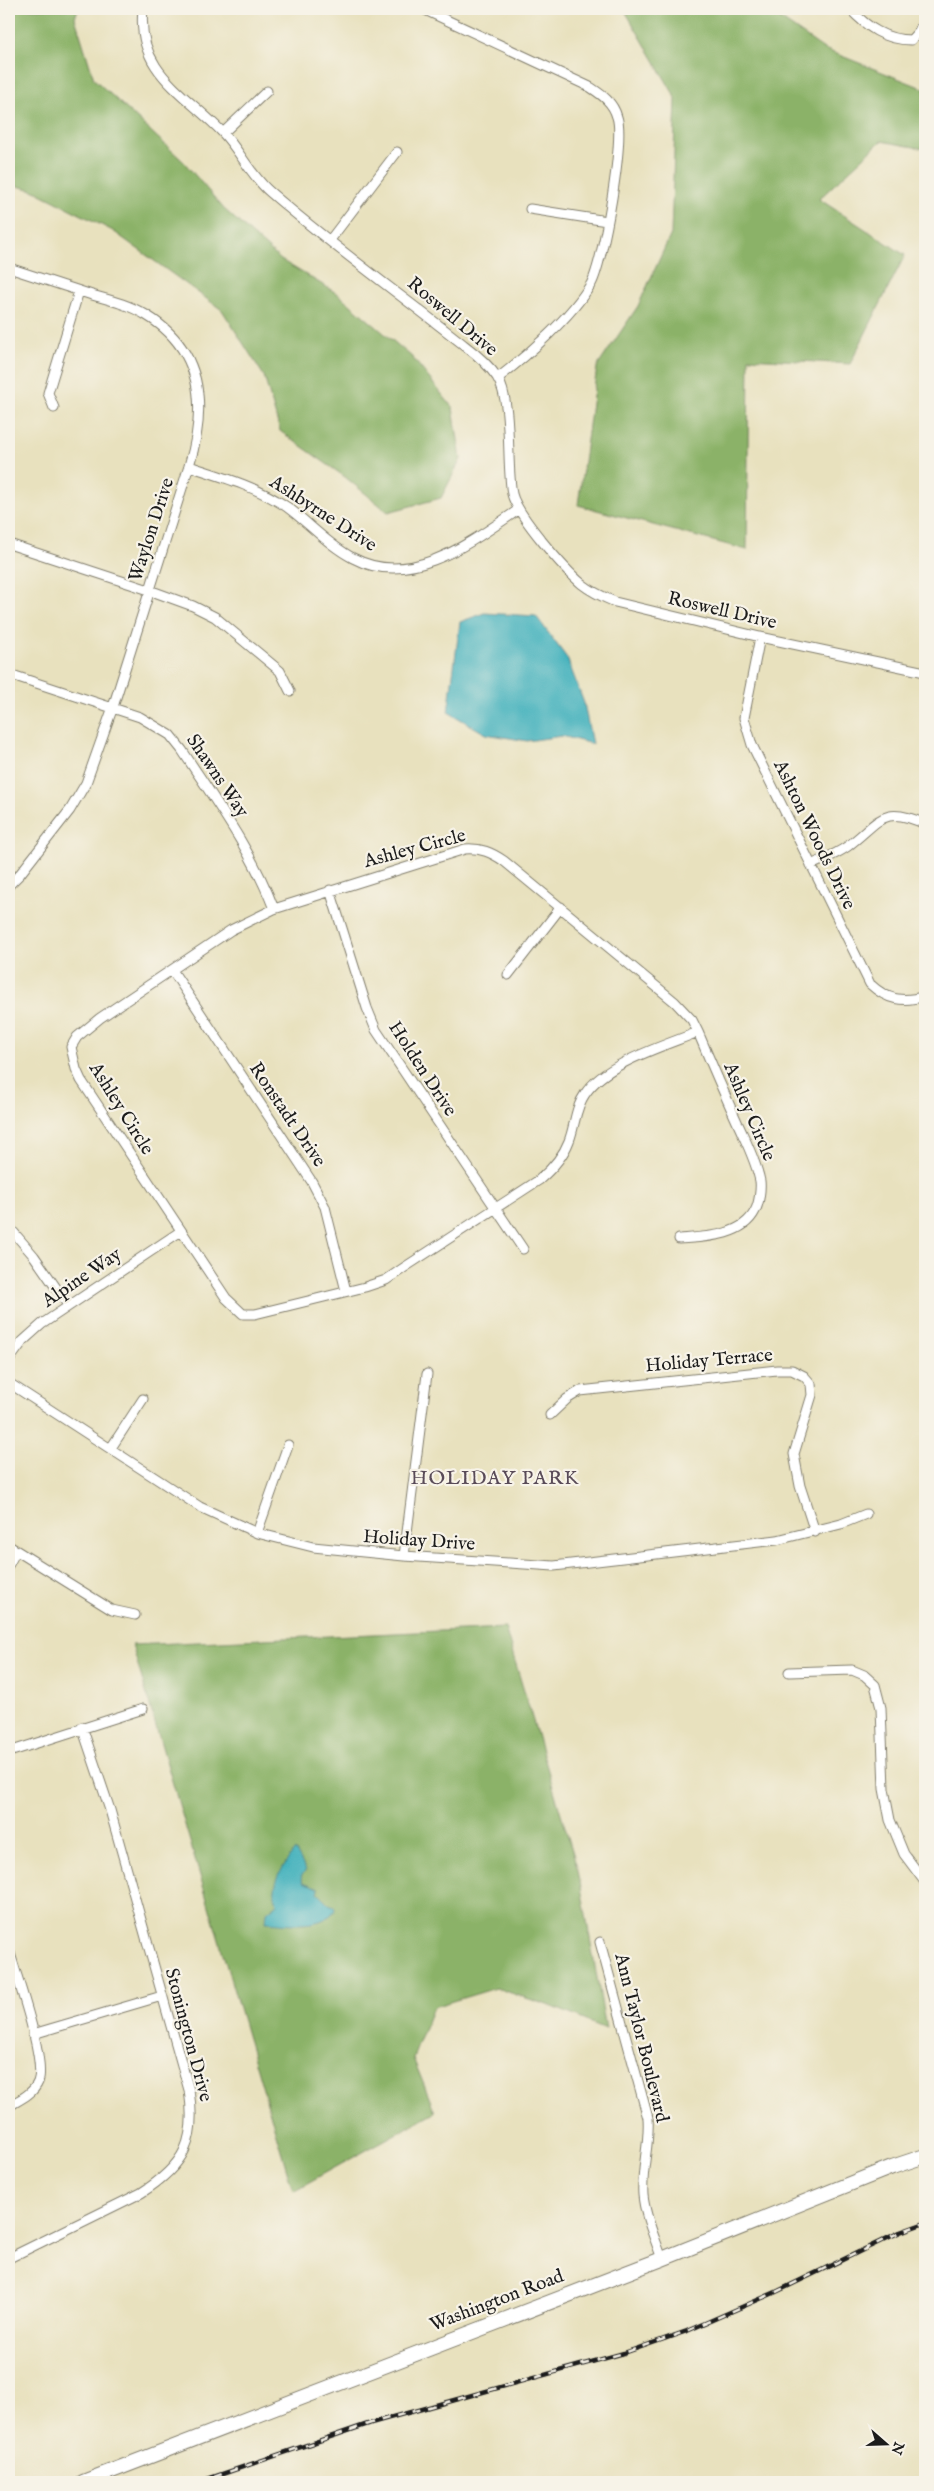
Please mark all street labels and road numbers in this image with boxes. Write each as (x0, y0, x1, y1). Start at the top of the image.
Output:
street label: Roswell Drive (402, 272, 503, 362)
street label: Ashbyrne Drive (264, 470, 381, 558)
street label: Waylon Drive (124, 475, 180, 585)
street label: Roswell Drive (665, 587, 779, 635)
street label: Shawns Way (180, 730, 254, 823)
street label: Ashton Woods Drive (767, 755, 861, 914)
street label: Ashley Circle (360, 824, 469, 874)
street label: Holden Drive (382, 1017, 462, 1121)
street label: Ashley Circle (83, 1057, 159, 1160)
street label: Ronstadt Drive (243, 1058, 331, 1172)
street label: Ashley Circle (717, 1058, 781, 1165)
street label: Alpine Way (37, 1242, 127, 1314)
street label: Holiday Terrace (644, 1343, 774, 1379)
street label: Holiday Drive (362, 1525, 476, 1557)
street label: Ann Taylor Boulevard (608, 1950, 674, 2126)
street label: Stonington Drive (159, 1966, 217, 2105)
street label: Washington Road (427, 2264, 568, 2338)

